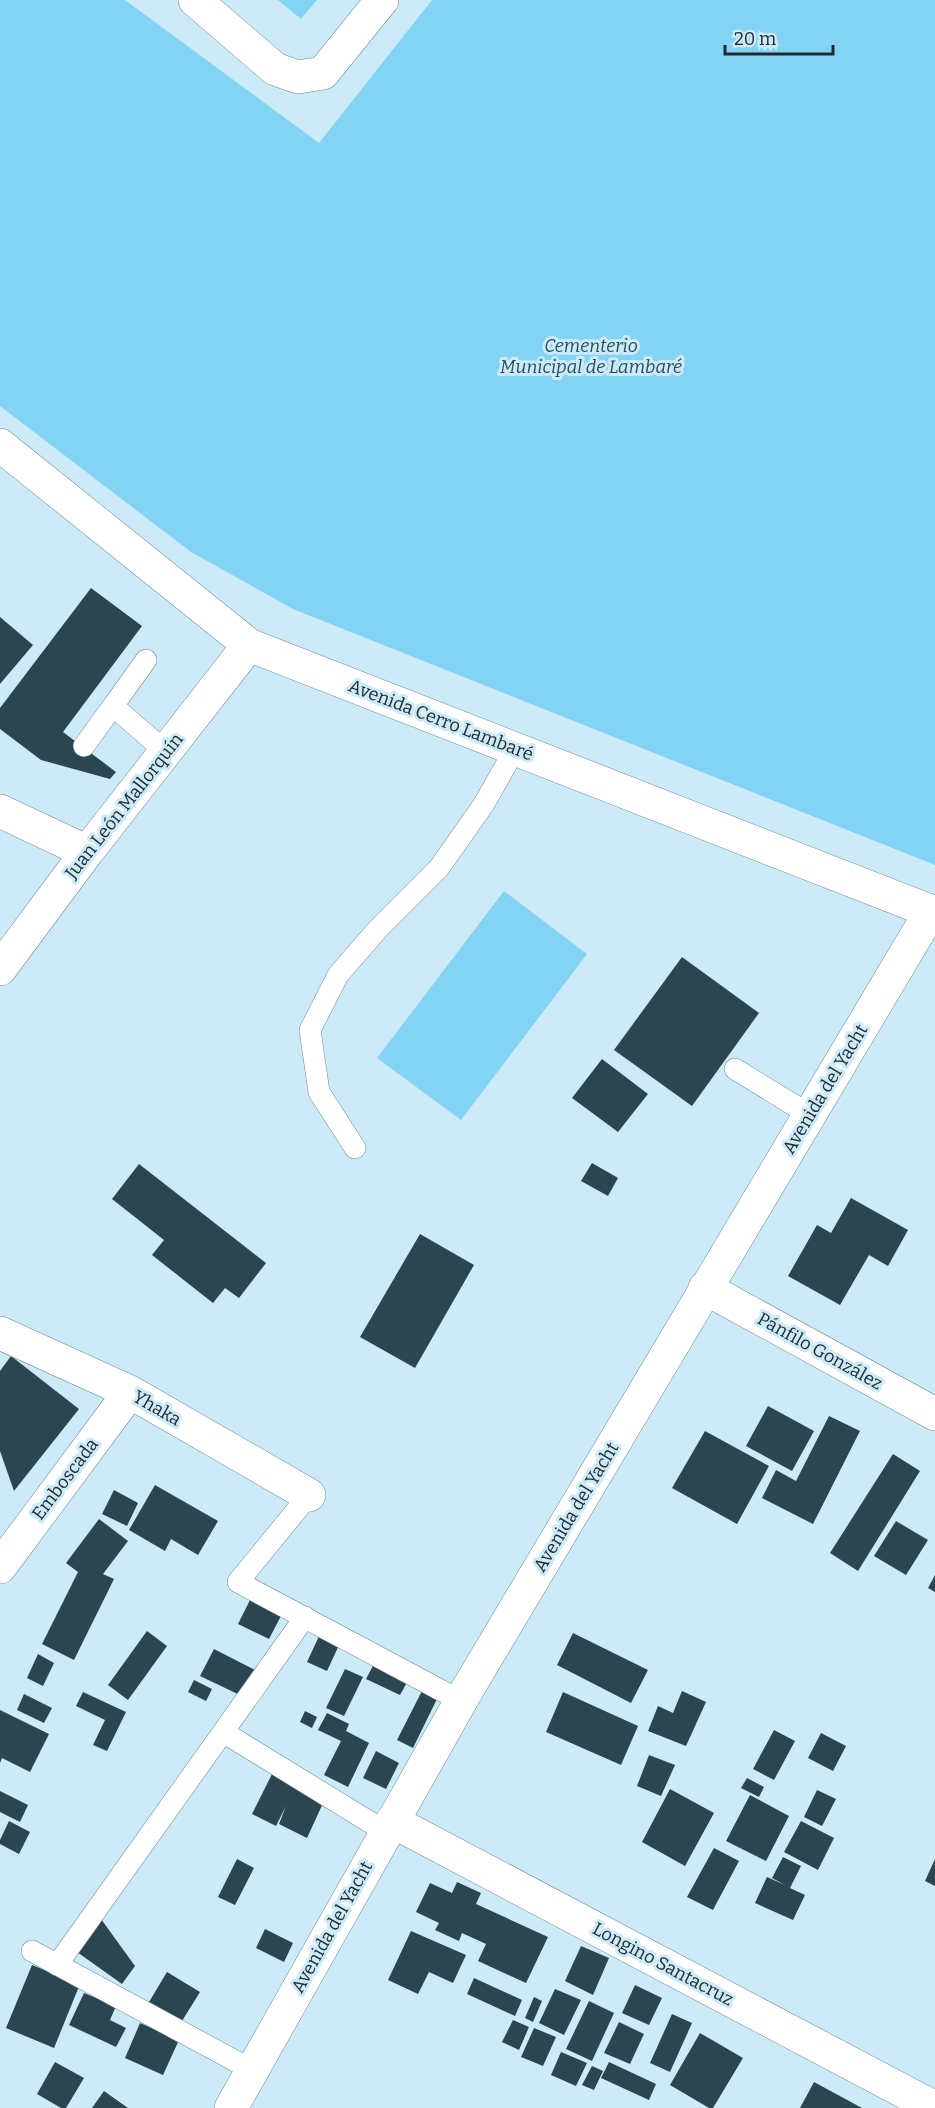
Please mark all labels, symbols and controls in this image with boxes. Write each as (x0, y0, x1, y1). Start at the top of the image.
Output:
scale bar (725, 18, 833, 56)
text: 20 m (734, 28, 776, 50)
park label: Cementerio Municipal de Lambaré (500, 335, 682, 378)
street label: Avenida Cerro Lambaré (346, 675, 536, 765)
street label: Juan León Mallorquín (60, 728, 188, 884)
street label: Avenida del Yacht (778, 1020, 873, 1158)
street label: Pánfilo González (754, 1308, 886, 1394)
street label: Yhaka (129, 1385, 185, 1431)
street label: Emboscada (27, 1434, 103, 1524)
street label: Avenida del Yacht (529, 1438, 624, 1576)
street label: Avenida del Yacht (287, 1857, 378, 1997)
street label: Longino Santacruz (589, 1918, 737, 2010)

